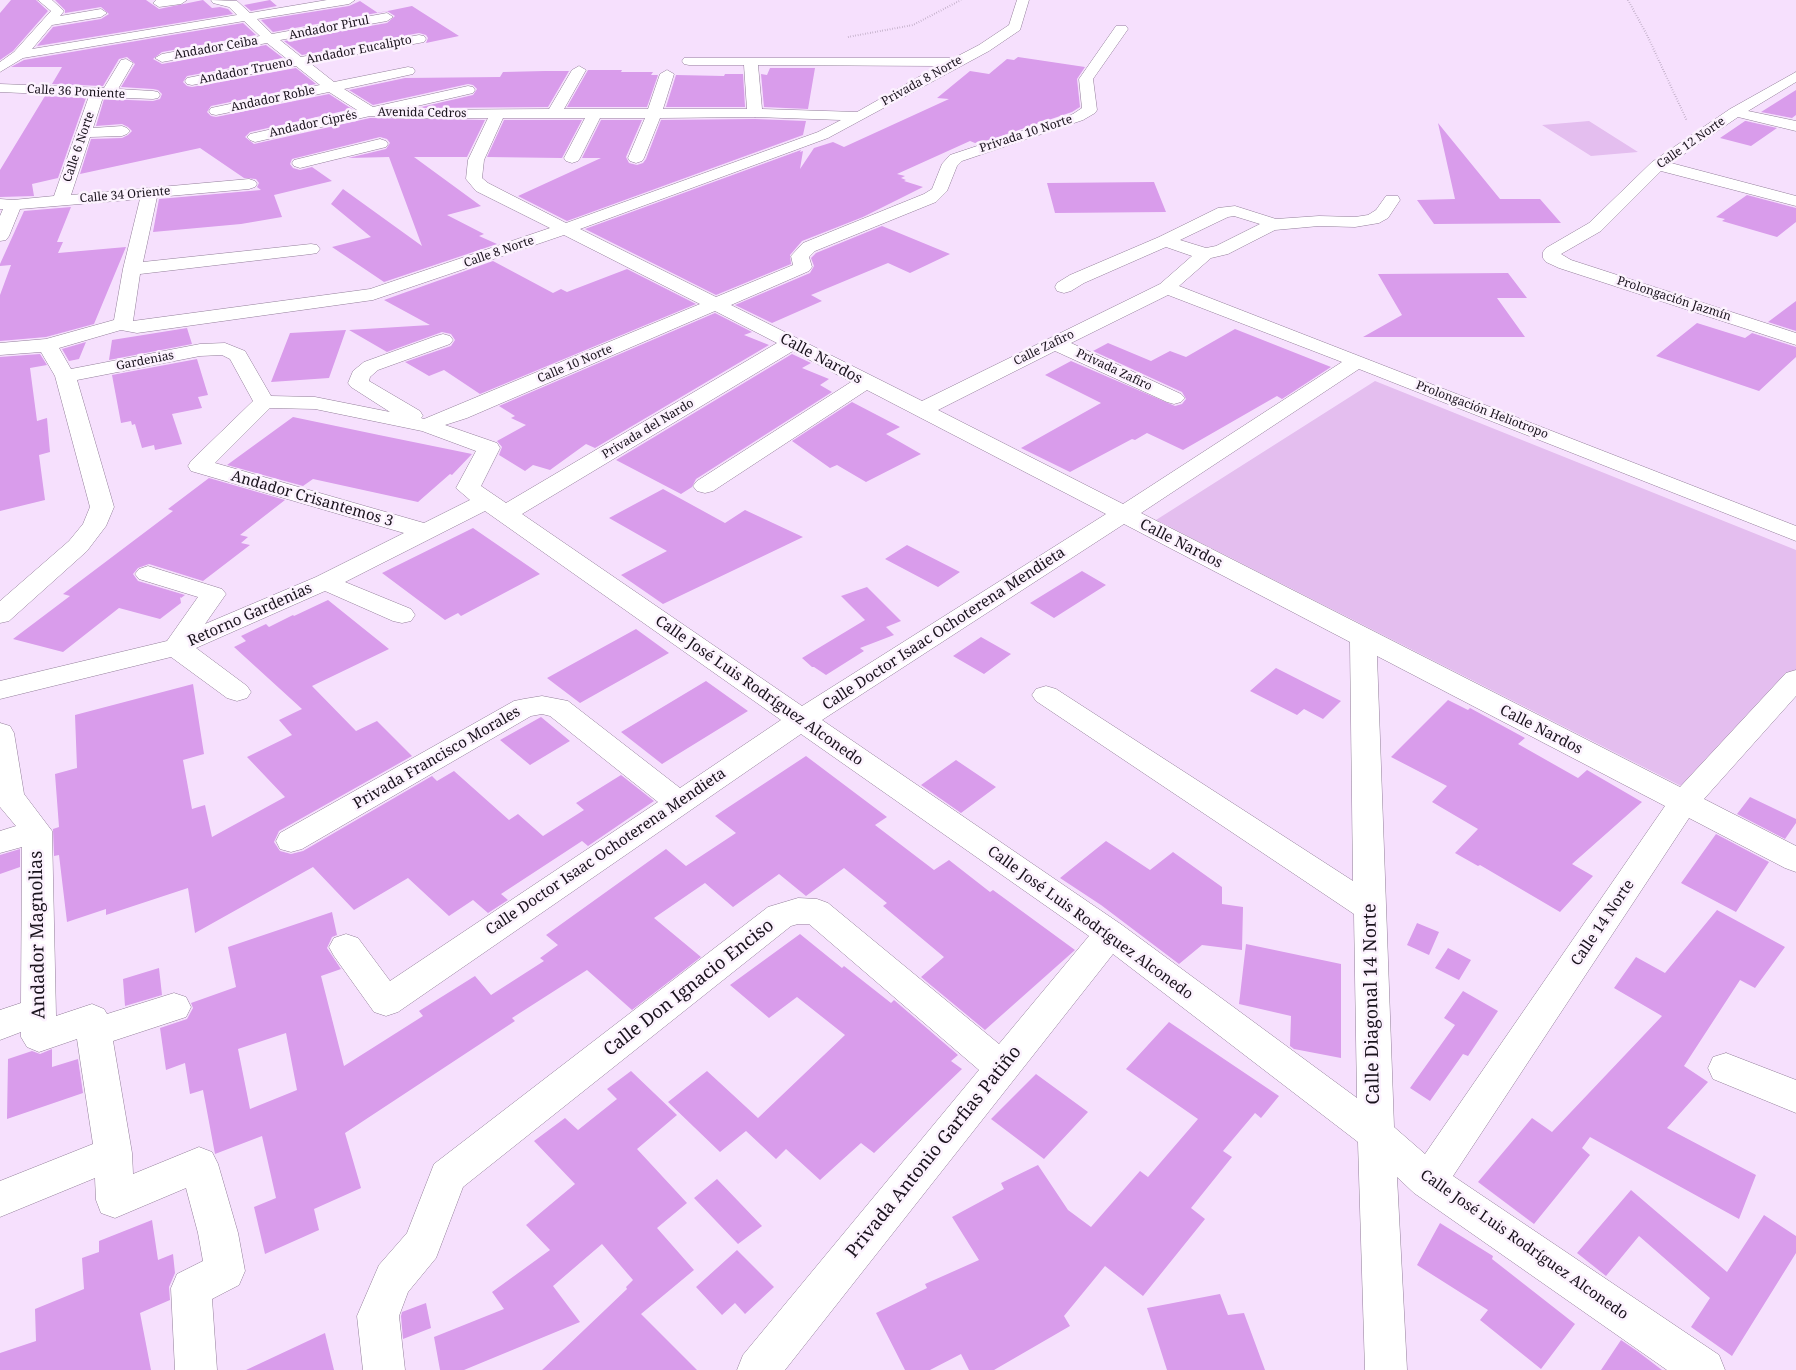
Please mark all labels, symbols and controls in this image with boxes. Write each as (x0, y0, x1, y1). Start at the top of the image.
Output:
street label: Andador Pirul (288, 13, 370, 43)
street label: Andador Eucalipto (305, 33, 413, 67)
street label: Andador Ceiba (173, 34, 259, 62)
street label: Privada 8 Norte (879, 53, 965, 109)
street label: Andador Trueno (198, 55, 294, 87)
street label: Calle 36 Poniente (27, 82, 125, 102)
street label: Andador Roble (230, 83, 316, 115)
street label: Avenida Cedros (377, 105, 467, 121)
street label: Andador Ciprés (268, 108, 358, 140)
street label: Calle 6 Norte (60, 110, 98, 184)
street label: Privada 10 Norte (978, 112, 1074, 156)
street label: Calle 12 Norte (1654, 114, 1728, 172)
street label: Calle 34 Oriente (79, 184, 171, 206)
street label: Calle 8 Norte (462, 233, 536, 271)
street label: Prolongación Jazmín (1615, 274, 1733, 324)
street label: Calle Zafiro (1011, 327, 1077, 369)
street label: Calle Nardos (777, 330, 865, 388)
street label: Calle 10 Norte (535, 342, 615, 386)
street label: Privada Zafiro (1074, 346, 1154, 394)
street label: Gardenias (115, 348, 175, 374)
street label: Prolongación Heliotropo (1414, 378, 1550, 442)
street label: Privada del Nardo (600, 396, 696, 462)
street label: Andador Crisantemos 3 (229, 467, 395, 531)
street label: Calle Nardos (1137, 515, 1225, 573)
street label: Calle Doctor Isaac Ochoterena Mendieta (819, 544, 1069, 714)
street label: Retorno Gardenias (185, 579, 315, 651)
street label: Calle José Luis Rodríguez Alconedo (652, 612, 866, 770)
street label: Calle Nardos (1497, 701, 1585, 759)
street label: Privada Francisco Morales (350, 703, 524, 813)
street label: Calle Doctor Isaac Ochoterena Mendieta (482, 765, 730, 939)
street label: Calle José Luis Rodríguez Alconedo (984, 842, 1196, 1004)
street label: Andador Magnolias (26, 851, 50, 1019)
street label: Calle 14 Norte (1568, 877, 1638, 969)
street label: Calle Diagonal 14 Norte (1359, 903, 1385, 1105)
street label: Calle Don Ignacio Enciso (600, 915, 778, 1061)
street label: Privada Antonio Garfias Patiño (842, 1042, 1026, 1262)
street label: Calle José Luis Rodríguez Alconedo (1417, 1166, 1631, 1324)

